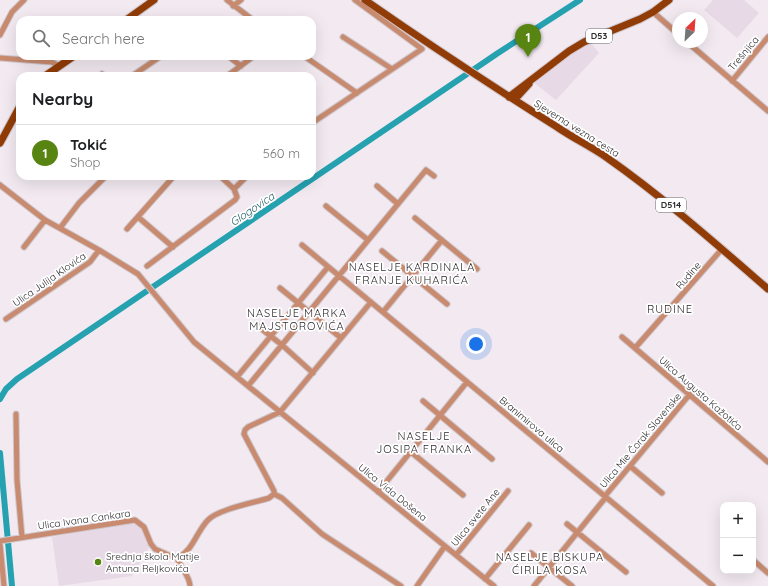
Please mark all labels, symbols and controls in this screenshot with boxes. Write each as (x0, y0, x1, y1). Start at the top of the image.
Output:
north arrow (672, 12, 708, 48)
search box (16, 16, 316, 60)
pin: 1 (515, 24, 541, 57)
icon: search (30, 27, 52, 49)
text: Search here (62, 29, 145, 48)
road number: D53 (586, 29, 612, 43)
street label: Trešnjica (725, 33, 762, 73)
text: Nearby (32, 88, 93, 109)
street label: Sjeverna vezna cesta (532, 97, 622, 160)
text: Tokić (70, 135, 107, 154)
text: 1 (42, 145, 48, 161)
text: 560 m (263, 145, 300, 161)
text: Shop (70, 154, 100, 170)
water label: Glogovica (227, 188, 278, 229)
road number: D514 (656, 198, 686, 212)
street label: Ulica Julija Klovića (10, 249, 88, 310)
street label: Rudine (673, 259, 704, 292)
district label: NASELJE KARDINALA FRANJE KUHARIĆA (349, 260, 475, 287)
district label: RUDINE (647, 302, 693, 316)
district label: NASELJE MARKA MAJSTOROVIĆA (247, 306, 347, 333)
your location (466, 334, 486, 354)
street label: Ulica Augusta Kažotića (656, 353, 745, 433)
street label: Ulica Mie Čorak Slavenske (597, 390, 684, 491)
street label: Branimirova ulica (497, 394, 567, 455)
district label: NASELJE JOSIPA FRANKA (376, 429, 472, 456)
street label: Ulica Vida Došena (356, 461, 430, 524)
street label: Ulica svete Ane (448, 485, 503, 549)
map controls (720, 502, 756, 574)
button: + (720, 502, 756, 538)
street label: Ulica Ivana Cankara (37, 507, 131, 532)
button: − (720, 538, 756, 574)
place label: Srednja škola Matije Antuna Reljkovića (106, 550, 200, 575)
district label: NASELJE BISKUPA ĆIRILA KOSA (496, 550, 604, 577)
marker: Srednja škola Matije Antuna Reljkovića (93, 557, 103, 567)

